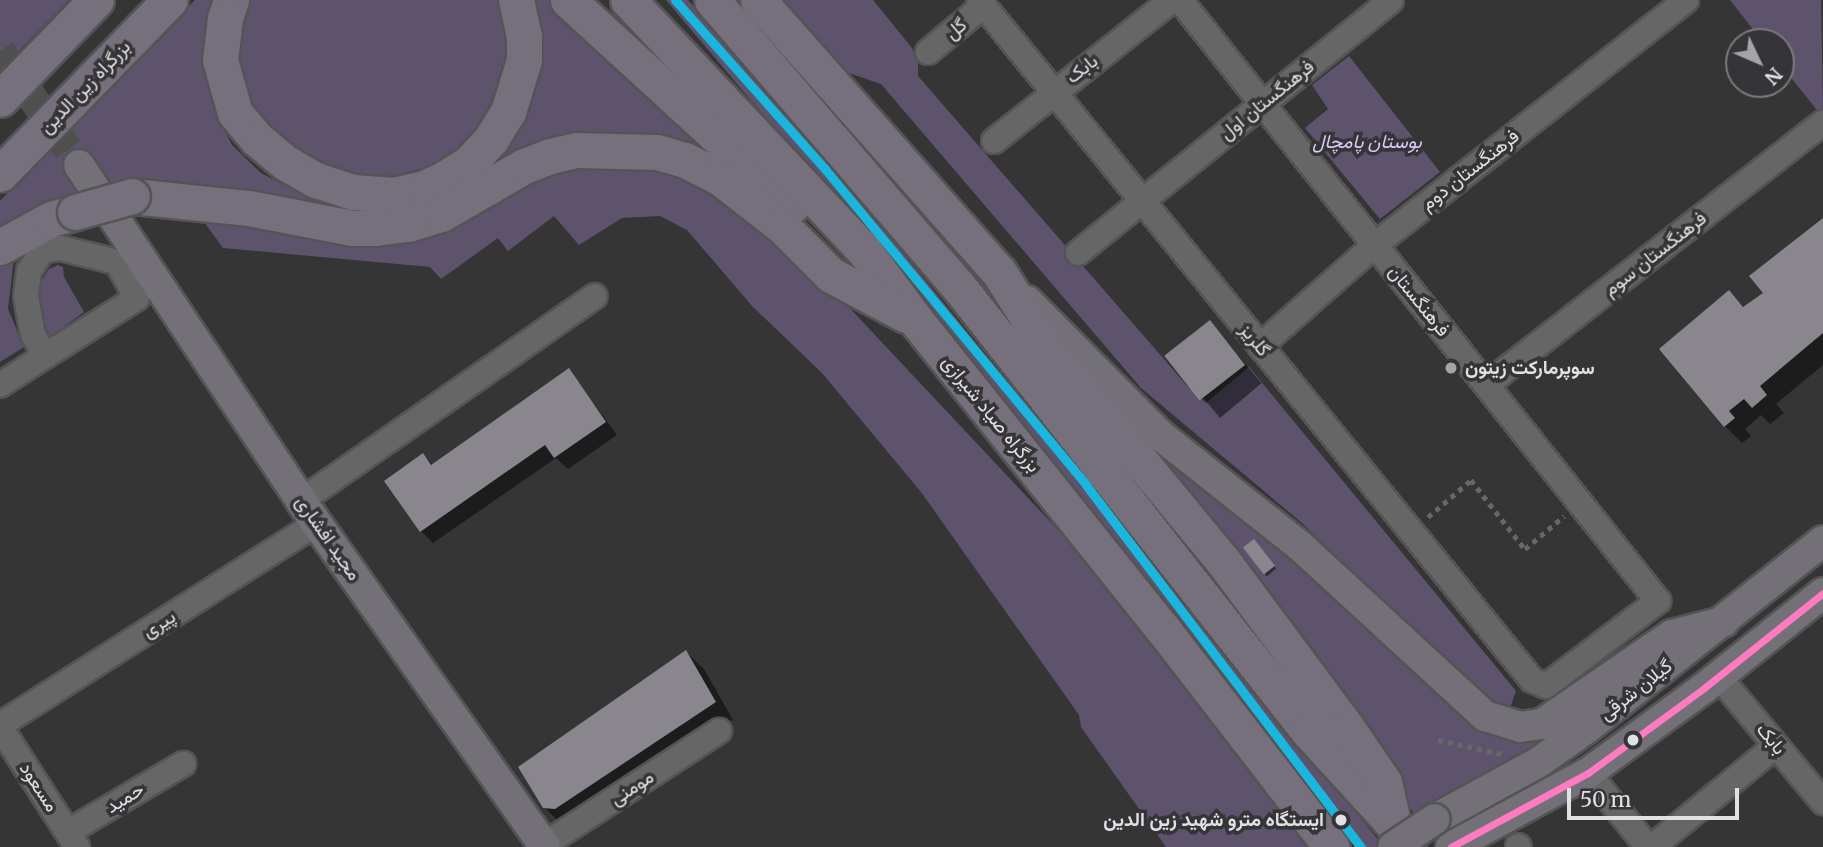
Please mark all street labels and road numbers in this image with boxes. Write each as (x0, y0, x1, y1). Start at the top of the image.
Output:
street label: گل (941, 13, 971, 45)
street label: بزرگراه زین الدین (35, 36, 135, 138)
street label: بابک (1062, 50, 1102, 88)
street label: فرهنگستان اول (1215, 55, 1319, 145)
street label: فرهنگستان دوم (1416, 125, 1524, 215)
street label: فرهنگستان سوم (1599, 207, 1711, 301)
street label: فرهنگستان (1383, 261, 1455, 341)
street label: گلریز (1235, 319, 1275, 361)
street label: بزرگراه صیاد شیرازی (937, 351, 1045, 477)
street label: مجید افشاری (290, 491, 366, 585)
street label: پیری (138, 605, 180, 643)
street label: گیلان شرقی (1595, 654, 1677, 726)
street label: بابک (1751, 719, 1791, 759)
street label: مسعود (15, 758, 63, 816)
street label: مومنی (606, 766, 658, 810)
street label: حمید (102, 778, 148, 818)

